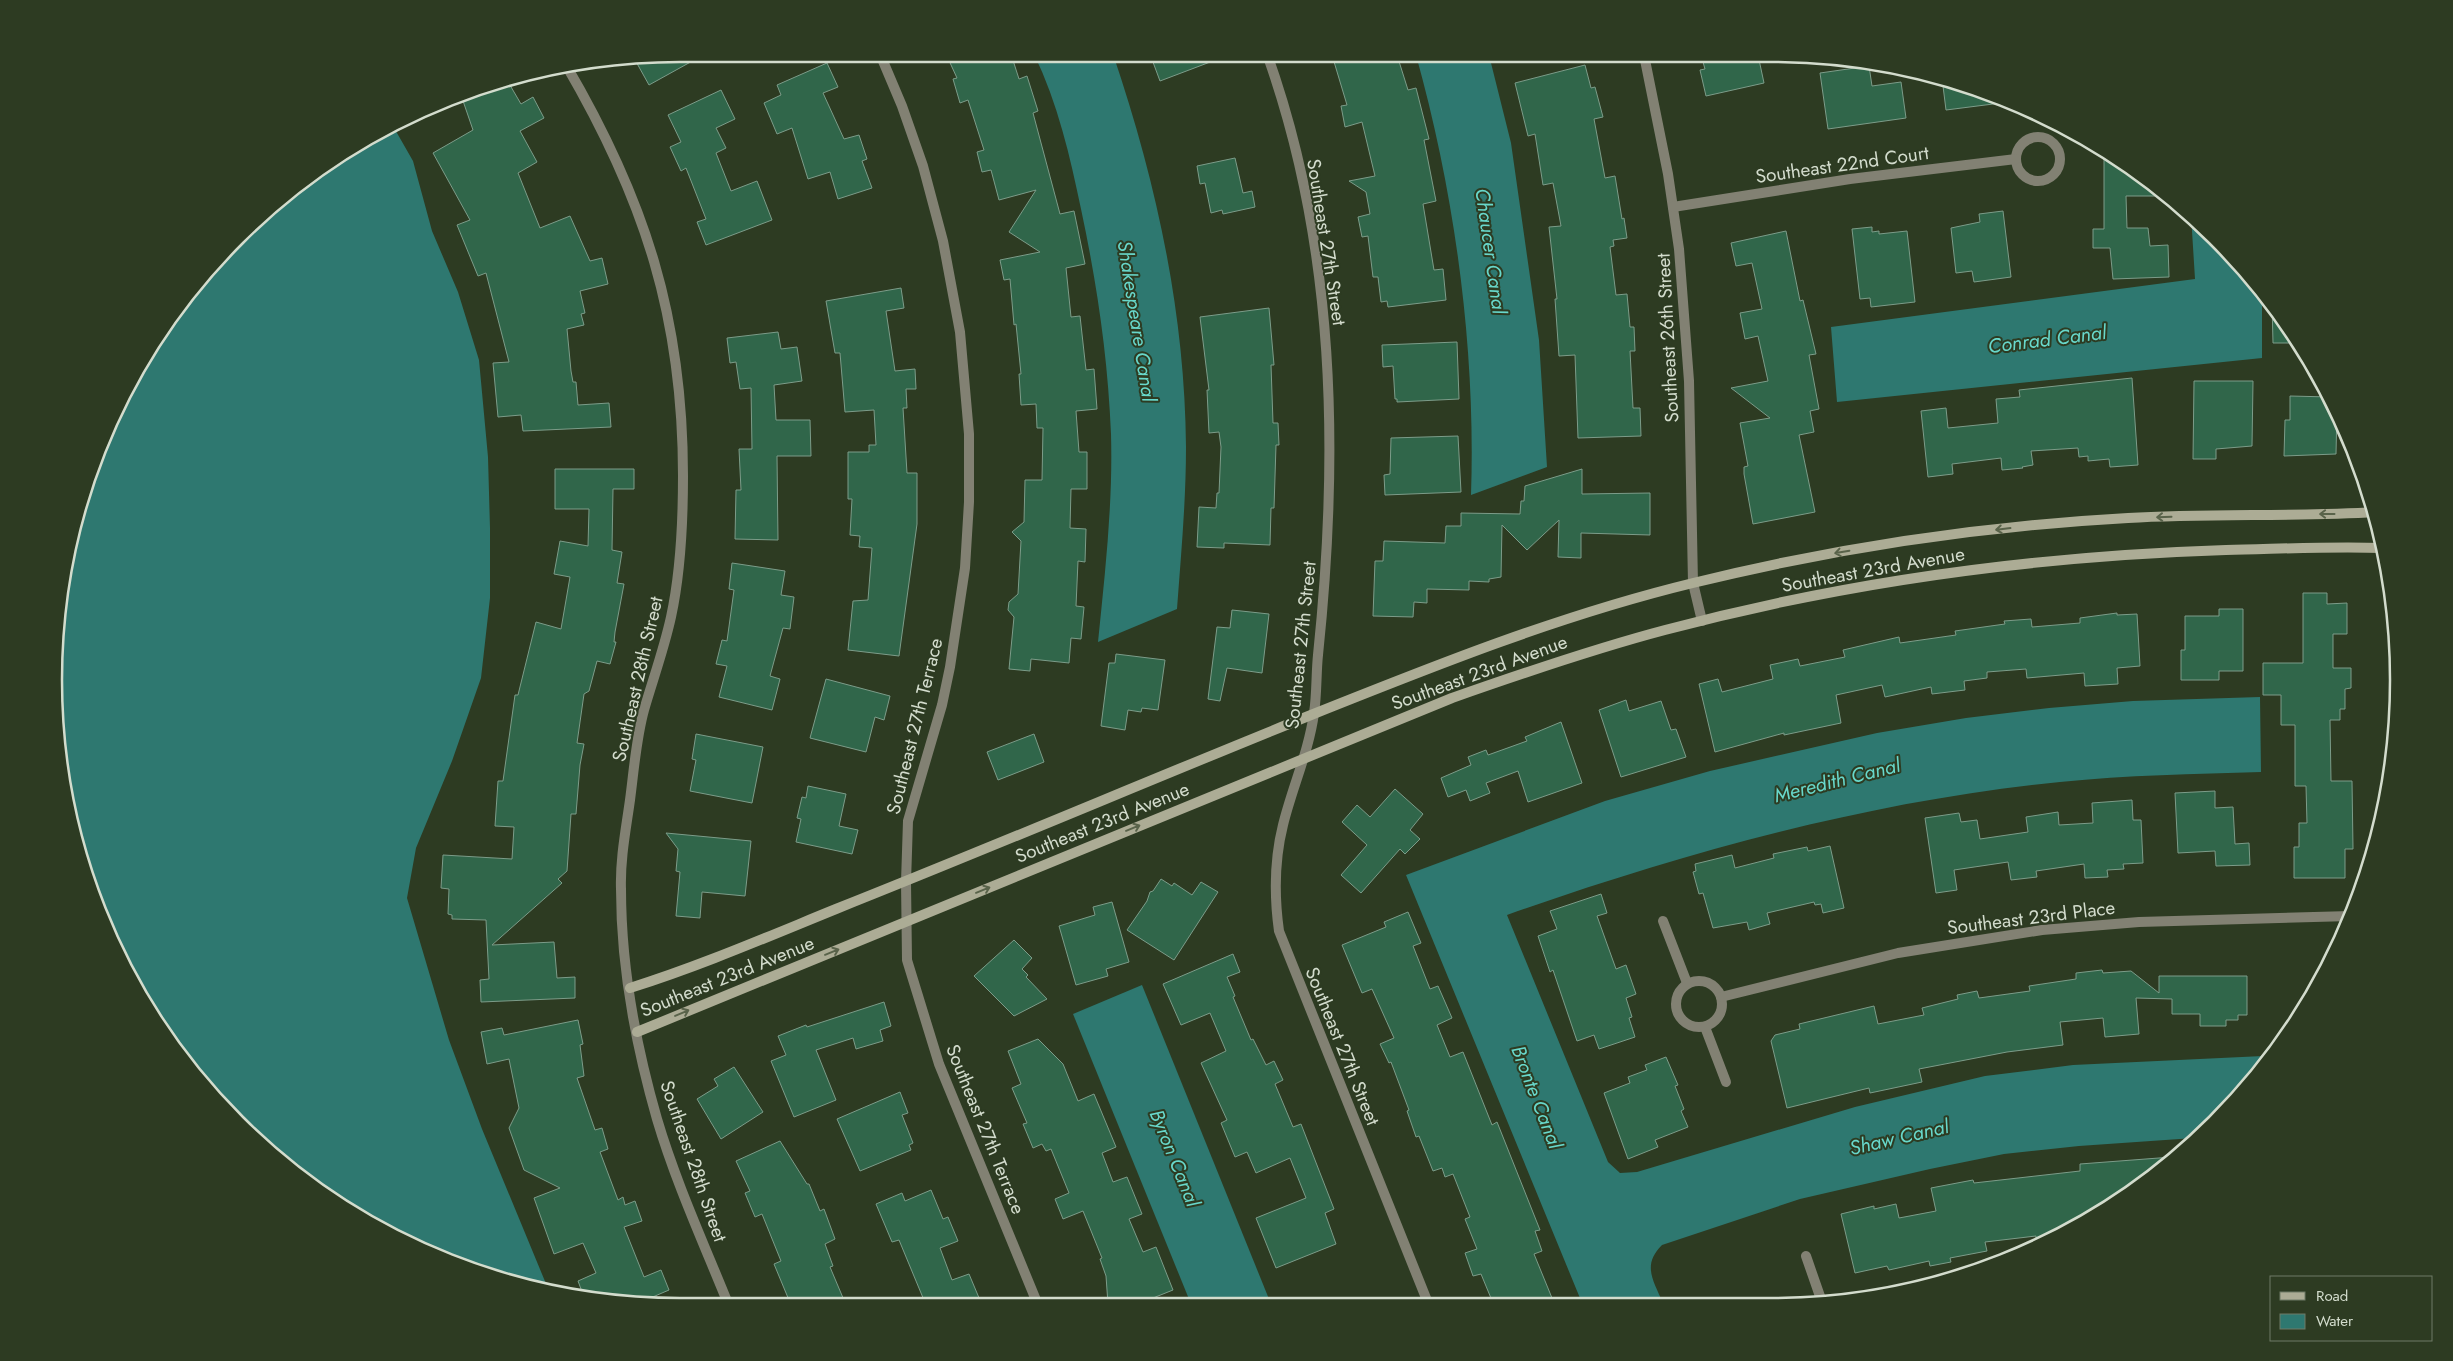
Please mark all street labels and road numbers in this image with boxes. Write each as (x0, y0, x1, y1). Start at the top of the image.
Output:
street label: Southeast 22nd Court (1754, 139, 1931, 190)
street label: Southeast 27th Street (1300, 157, 1353, 328)
street label: Southeast 26th Street (1650, 252, 1685, 423)
street label: Southeast 23rd Avenue (1779, 540, 1967, 599)
street label: Southeast 27th Street (1278, 559, 1323, 730)
street label: Southeast 28th Street (605, 593, 670, 764)
street label: Southeast 23rd Avenue (1387, 628, 1571, 717)
street label: Southeast 27th Terrace (880, 635, 950, 817)
street label: Southeast 23rd Avenue (1011, 775, 1193, 870)
street label: Southeast 23rd Place (1945, 894, 2117, 941)
street label: Southeast 23rd Avenue (636, 929, 818, 1024)
street label: Southeast 27th Street (1298, 963, 1387, 1130)
street label: Southeast 27th Terrace (939, 1040, 1032, 1218)
street label: Southeast 28th Street (653, 1077, 734, 1246)

